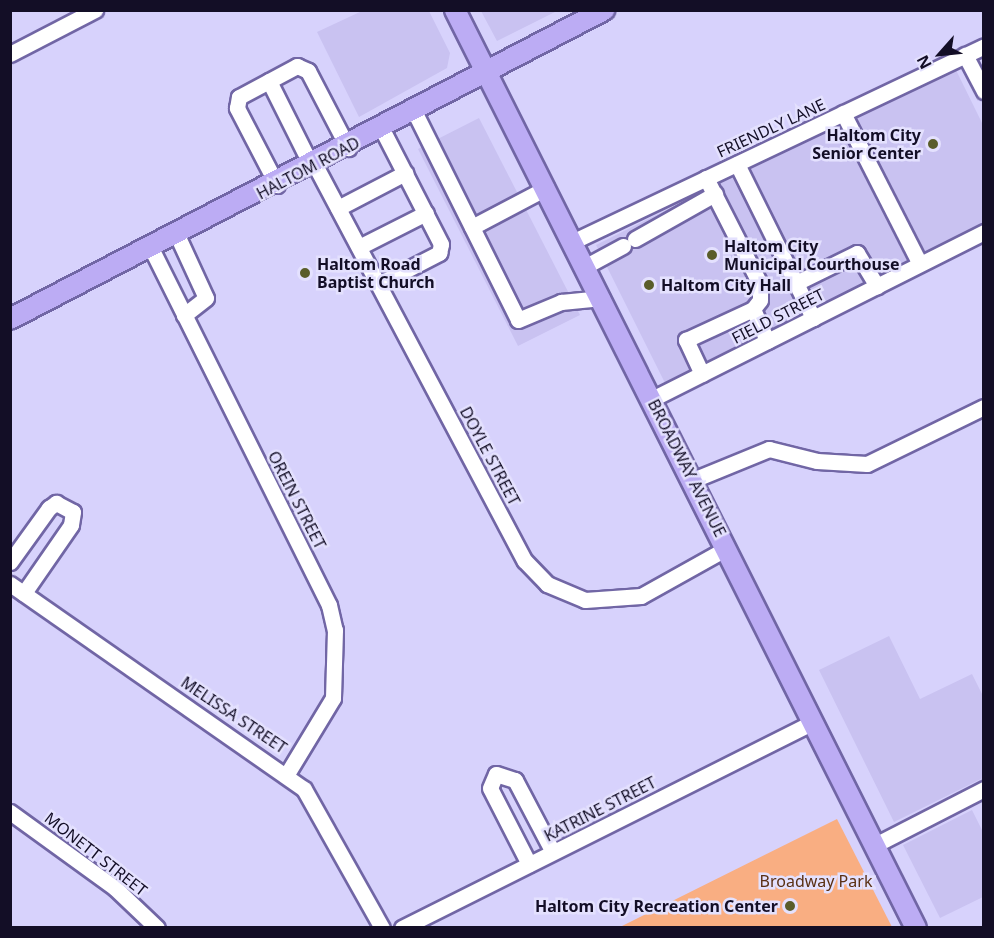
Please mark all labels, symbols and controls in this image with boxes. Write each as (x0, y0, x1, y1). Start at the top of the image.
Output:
north arrow (910, 24, 970, 84)
text: N (911, 51, 937, 73)
street label: FRIENDLY LANE (714, 95, 828, 161)
place label: Haltom City Senior Center (812, 125, 921, 163)
street label: HALTOM ROAD (253, 133, 363, 203)
marker: Haltom City Senior Center (926, 137, 940, 151)
place label: Haltom City Municipal Courthouse (724, 236, 899, 274)
marker: Haltom City Municipal Courthouse (705, 248, 719, 262)
place label: Haltom Road Baptist Church (317, 254, 435, 292)
marker: Haltom Road Baptist Church (298, 266, 312, 280)
place label: Haltom City Hall (661, 275, 791, 295)
marker: Haltom City Hall (642, 278, 656, 292)
street label: FIELD STREET (729, 284, 827, 348)
street label: BROADWAY AVENUE (644, 396, 730, 540)
street label: DOYLE STREET (456, 403, 524, 509)
street label: OREIN STREET (264, 448, 330, 552)
street label: MELISSA STREET (177, 673, 291, 757)
street label: KATRINE STREET (541, 773, 659, 845)
street label: MONETT STREET (41, 808, 151, 900)
park label: Broadway Park (760, 871, 872, 891)
place label: Haltom City Recreation Center (535, 896, 778, 916)
marker: Haltom City Recreation Center (783, 899, 797, 913)

